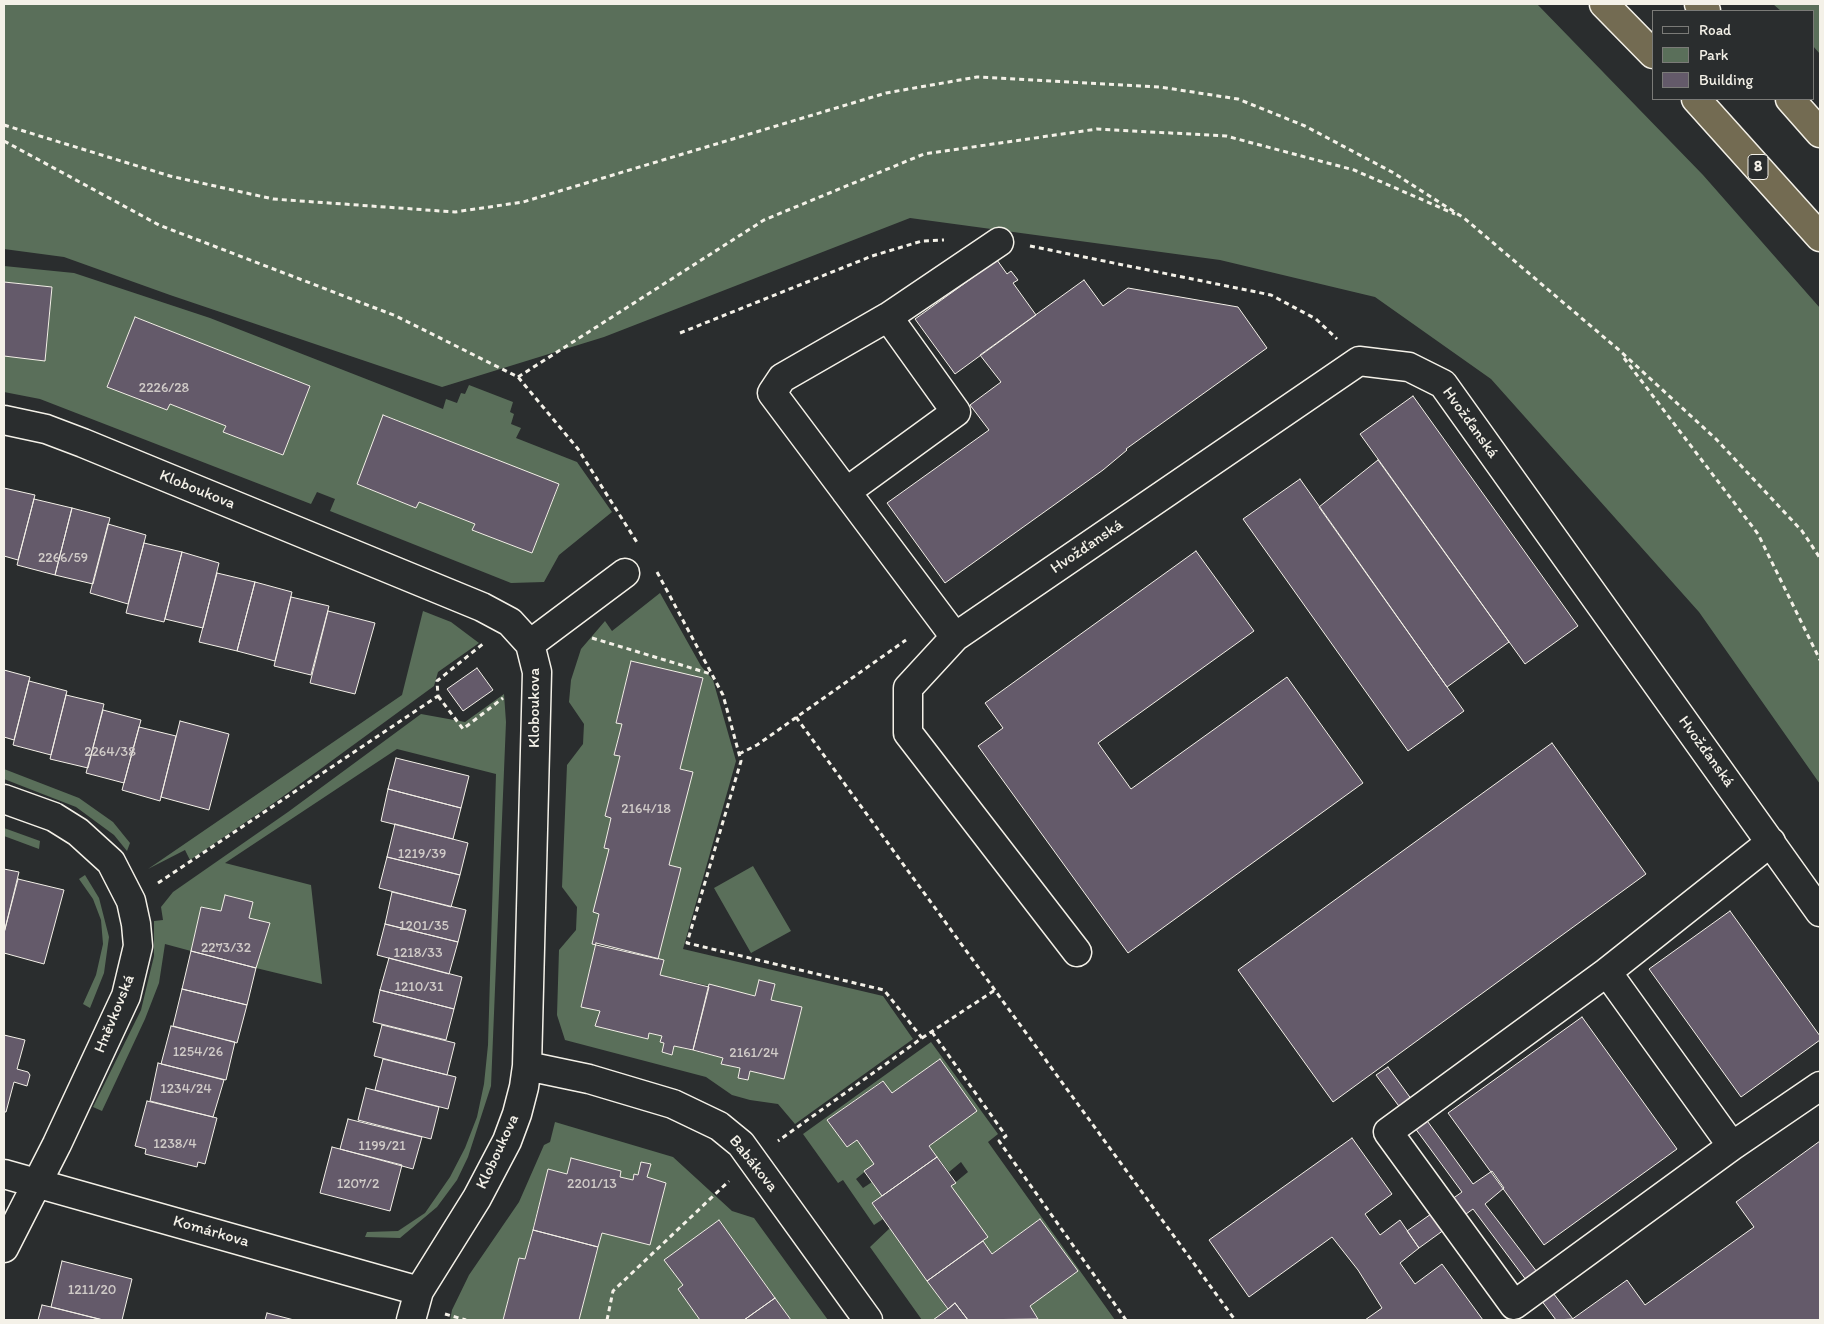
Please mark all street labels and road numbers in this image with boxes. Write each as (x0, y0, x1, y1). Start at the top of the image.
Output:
road number: 8 (1748, 154, 1768, 180)
street label: Hvožďanská (1438, 384, 1502, 462)
street label: Kloboukova (156, 466, 238, 514)
street label: Hvožďanská (1047, 516, 1127, 578)
street label: Kloboukova (525, 668, 545, 748)
street label: Hvožďanská (1674, 713, 1738, 791)
street label: Hněvkovská (91, 972, 139, 1056)
street label: Kloboukova (472, 1112, 524, 1192)
street label: Babákova (724, 1132, 782, 1196)
street label: Komárkova (171, 1212, 251, 1252)

